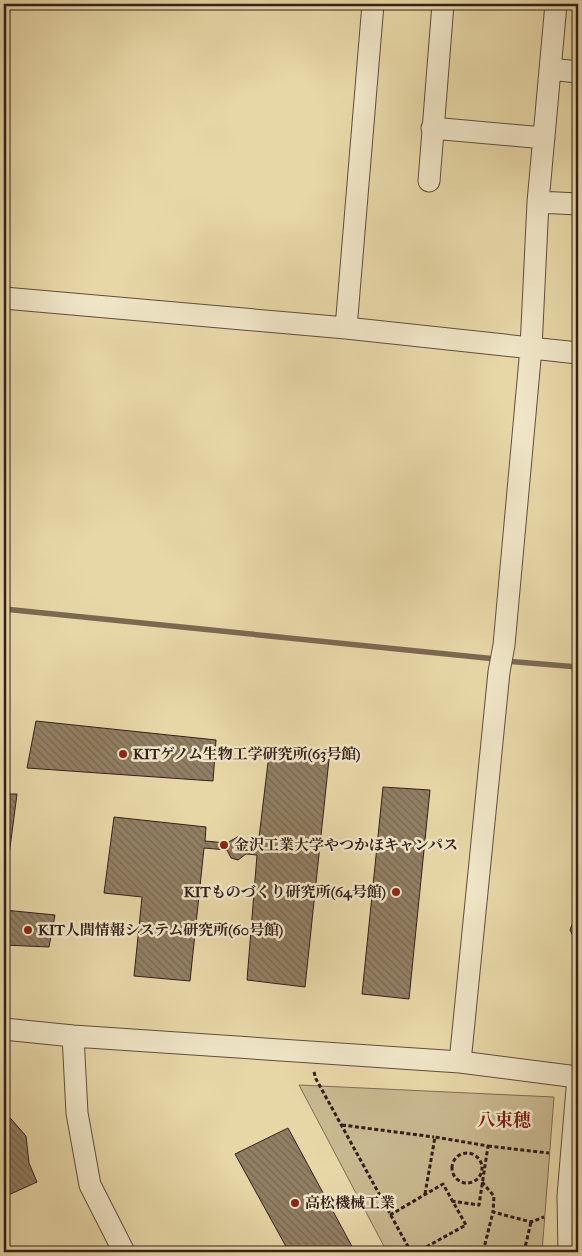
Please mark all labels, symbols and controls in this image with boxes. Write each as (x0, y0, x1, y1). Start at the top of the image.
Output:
place label: KITゲノム生物工学研究所(63号館) (133, 745, 360, 763)
marker: KITゲノム生物工学研究所(63号館) (117, 748, 129, 760)
place label: 金沢工業大学やつかほキャンパス (234, 836, 458, 854)
marker: 金沢工業大学やつかほキャンパス (218, 839, 230, 851)
place label: KITものづくり研究所(64号館) (184, 883, 386, 901)
marker: KITものづくり研究所(64号館) (390, 886, 402, 898)
place label: KIT人間情報システム研究所(60号館) (38, 921, 283, 939)
marker: KIT人間情報システム研究所(60号館) (22, 924, 34, 936)
district label: 八束穂 (477, 1110, 531, 1131)
place label: 高松機械工業 (305, 1194, 395, 1212)
marker: 高松機械工業 (289, 1197, 301, 1209)

